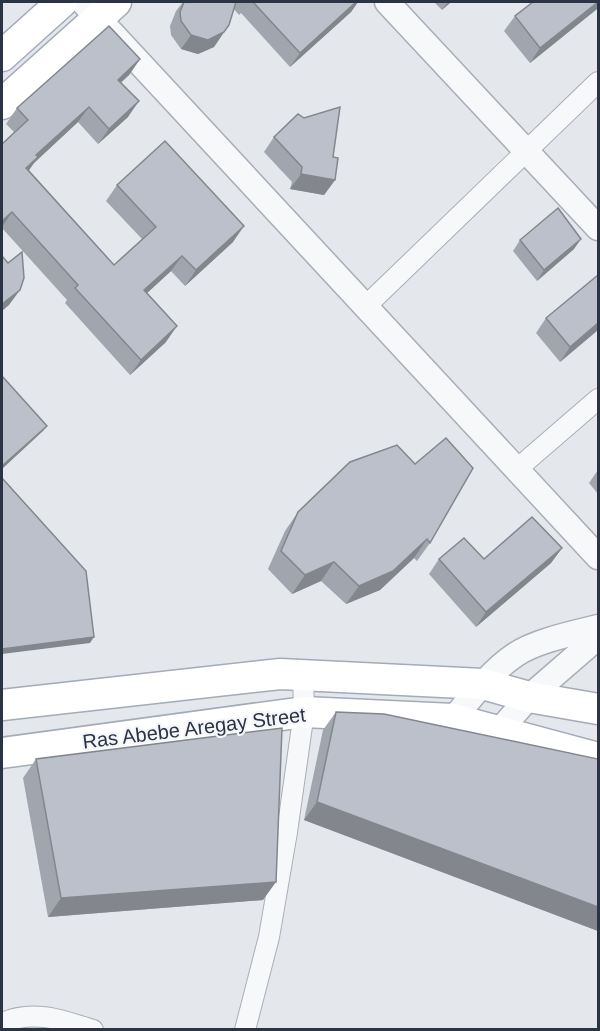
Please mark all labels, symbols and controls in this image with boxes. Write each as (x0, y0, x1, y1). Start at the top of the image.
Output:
street label: Ras Abebe Aregay Street (81, 703, 307, 753)

